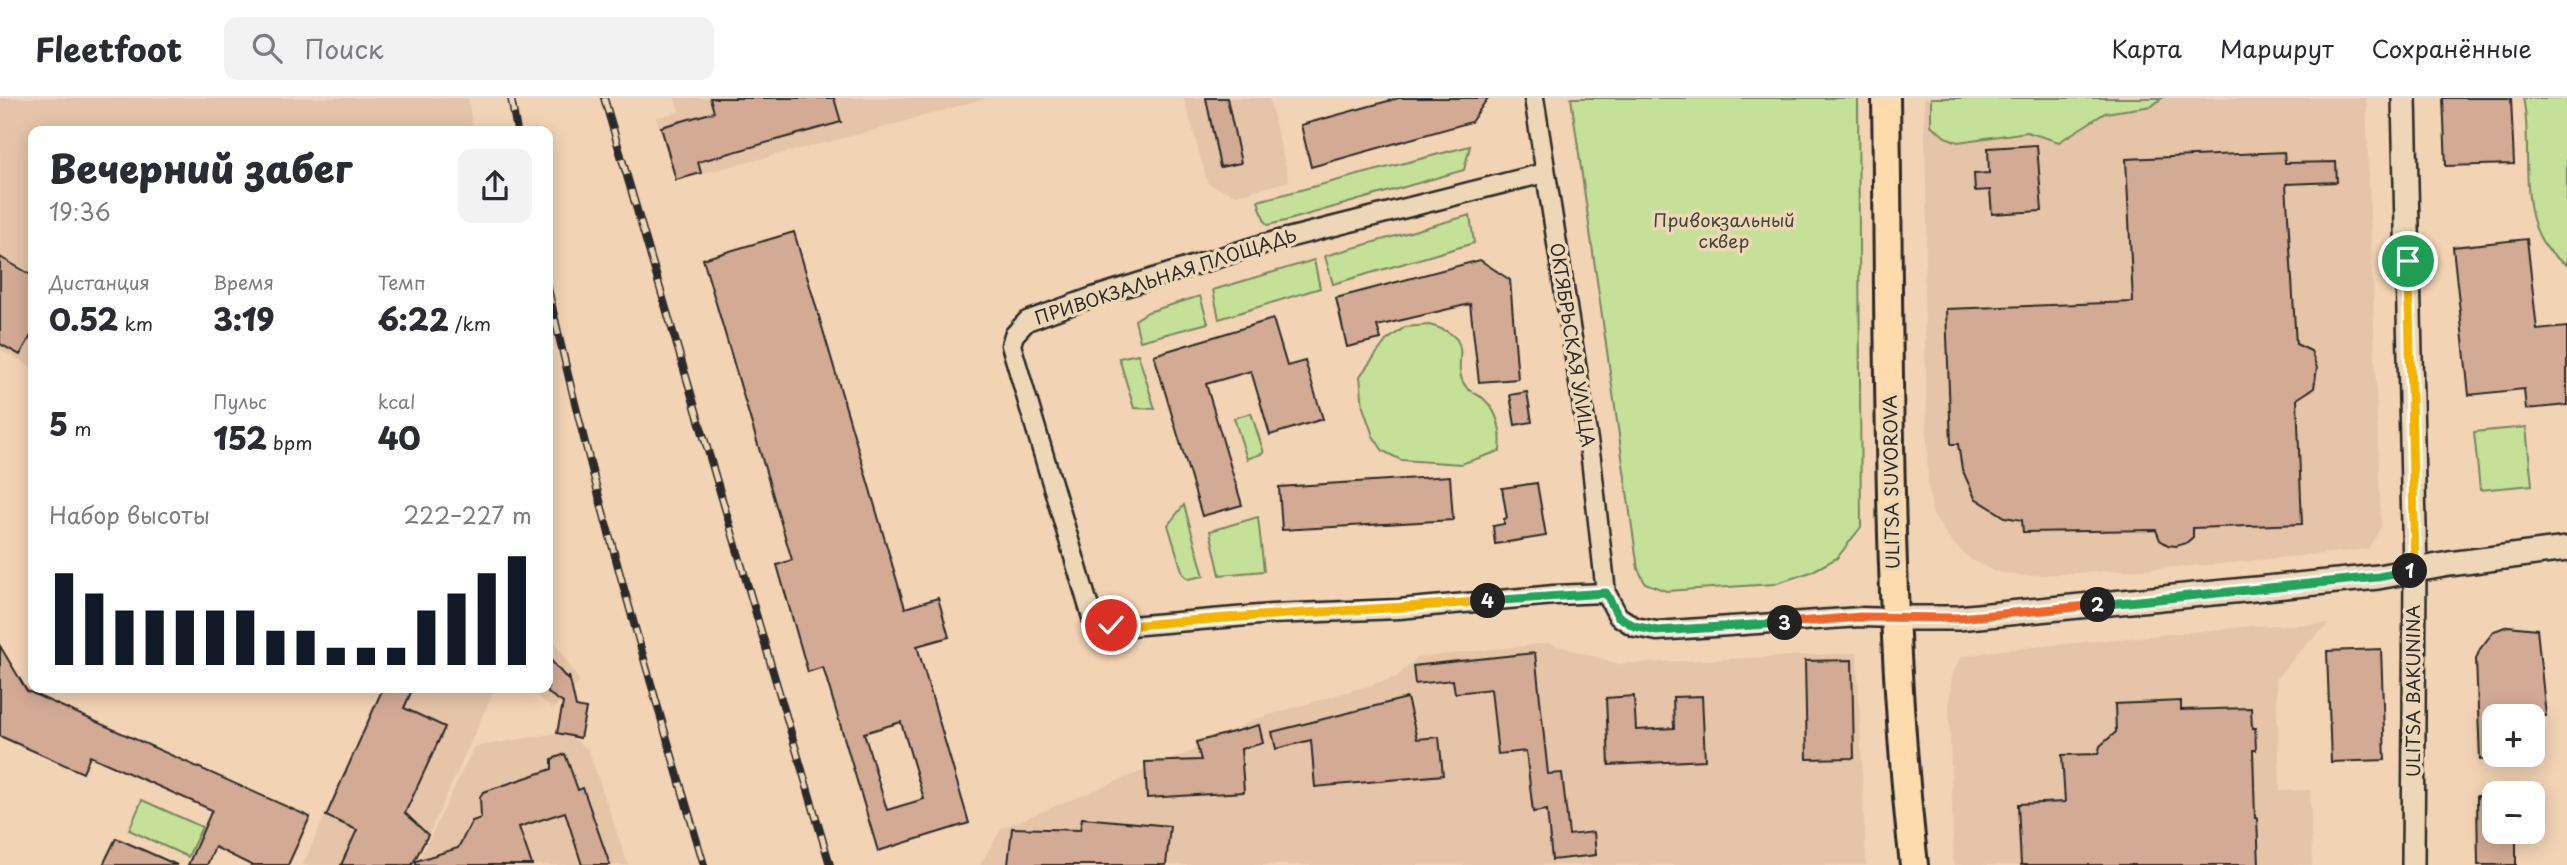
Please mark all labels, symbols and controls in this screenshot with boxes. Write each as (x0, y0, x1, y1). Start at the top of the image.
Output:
search box (224, 17, 714, 80)
text: Fleetfoot (35, 23, 182, 73)
icon: search (248, 29, 286, 67)
text: Поиск (304, 29, 383, 68)
text: Карта (2111, 30, 2182, 66)
text: Маршрут (2220, 30, 2334, 66)
text: Сохранённые (2372, 30, 2532, 66)
text: Вечерний забег (49, 139, 352, 196)
button: share (458, 149, 532, 223)
text: 19:36 (49, 194, 111, 229)
park label: Привокзальный сквер (1653, 206, 1795, 254)
street label: ПРИВОКЗАЛЬНАЯ ПЛОЩАДЬ (1031, 220, 1300, 331)
pin (2378, 231, 2438, 291)
street label: ОКТЯБРЬСКАЯ УЛИЦА (1544, 241, 1603, 449)
icon: arrive (2389, 242, 2427, 280)
text: Дистанция (49, 268, 150, 296)
text: Время (213, 268, 274, 296)
text: Темп (378, 268, 426, 296)
text: 0.52 (49, 296, 118, 341)
text: 3:19 (213, 296, 274, 341)
text: 6:22 (378, 296, 449, 341)
text: km (118, 309, 153, 337)
text: /km (449, 309, 491, 337)
text: Пульс (213, 387, 267, 415)
text: kcal (378, 387, 416, 415)
street label: ULITSA SUVOROVA (1875, 394, 1906, 570)
text: 5 (49, 401, 68, 446)
text: m (68, 414, 92, 442)
text: 152 (213, 415, 267, 460)
text: 40 (378, 415, 421, 460)
text: bpm (267, 428, 313, 456)
text: Набор высоты (49, 497, 210, 532)
text: 222–227 m (403, 497, 532, 532)
pin: 1 (2392, 554, 2428, 588)
text: 1 (2405, 556, 2414, 584)
pin: 4 (1470, 584, 1506, 618)
text: 4 (1481, 586, 1494, 614)
pin: 2 (2080, 588, 2116, 622)
text: 2 (2091, 590, 2104, 618)
pin (1081, 595, 1141, 655)
street label: ULITSA BAKUNINA (2399, 605, 2426, 777)
icon: check (1092, 606, 1130, 644)
pin: 3 (1768, 606, 1802, 640)
text: 3 (1778, 608, 1791, 636)
map controls (2482, 704, 2545, 844)
button: + (2482, 704, 2545, 767)
button: − (2482, 781, 2545, 844)

